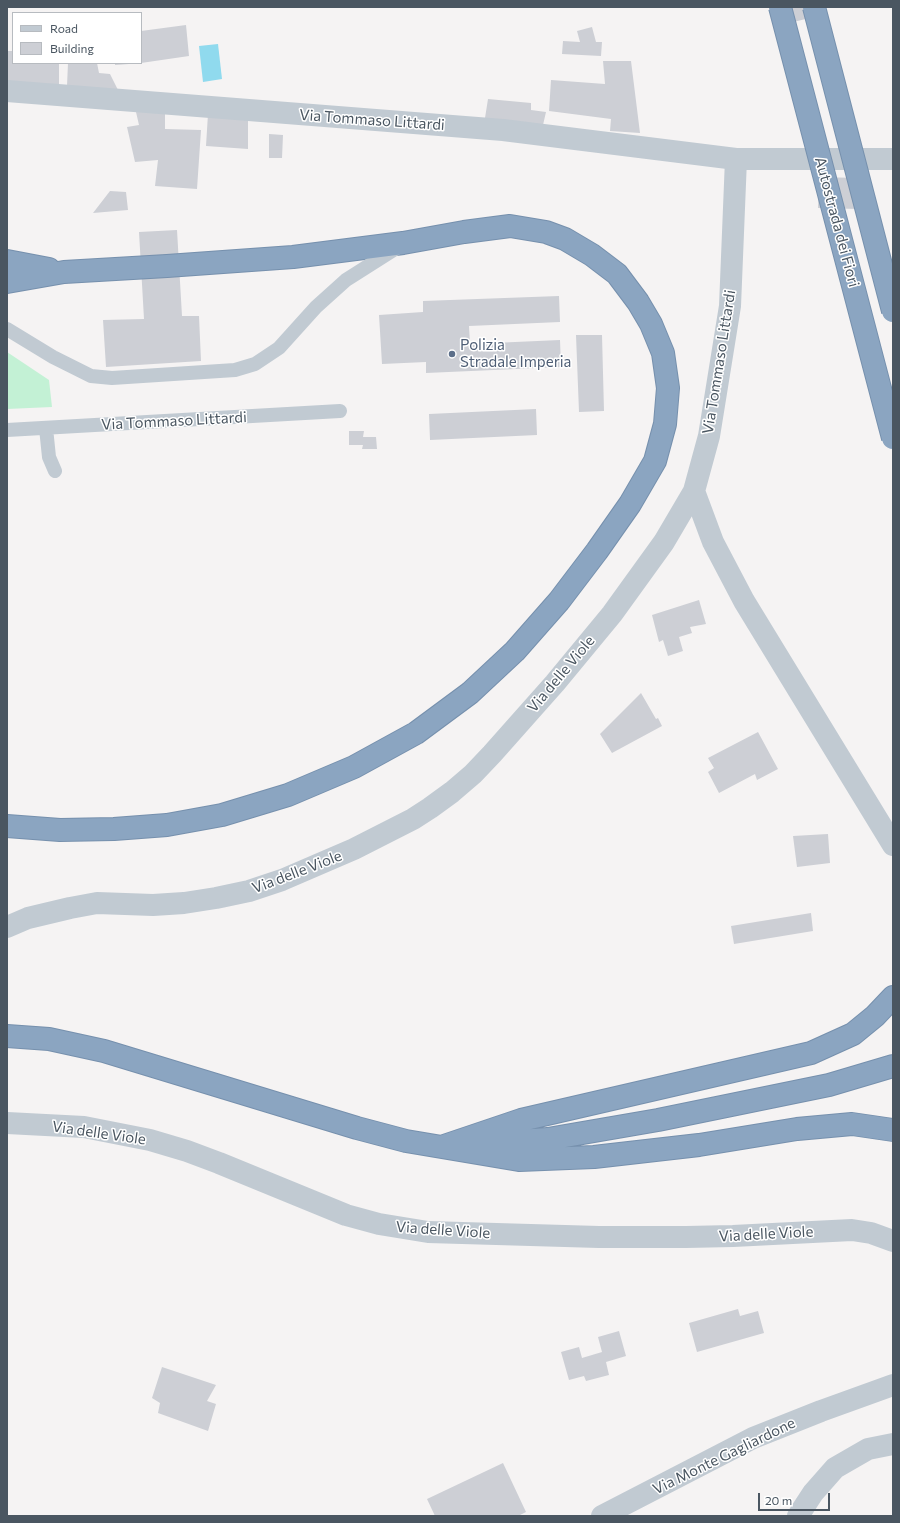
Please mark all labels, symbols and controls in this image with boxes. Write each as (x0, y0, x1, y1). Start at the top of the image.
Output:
legend (12, 12, 142, 64)
text: Road (50, 21, 78, 35)
text: Building (50, 41, 94, 55)
street label: Via Tommaso Littardi (299, 106, 445, 134)
street label: Autostrada dei Fiori (811, 155, 863, 289)
street label: Via Tommaso Littardi (699, 289, 739, 435)
place label: Polizia Stradale Imperia (460, 336, 571, 371)
marker: Polizia Stradale Imperia (447, 349, 457, 359)
street label: Via Tommaso Littardi (101, 408, 247, 434)
street label: Via delle Viole (524, 632, 598, 716)
street label: Via delle Viole (250, 847, 344, 897)
street label: Via delle Viole (51, 1117, 147, 1149)
street label: Via delle Viole (395, 1218, 491, 1242)
street label: Via delle Viole (718, 1223, 814, 1245)
street label: Via Monte Gagliardone (650, 1414, 798, 1498)
scale bar (760, 1485, 832, 1511)
text: 20 m (765, 1493, 792, 1507)

